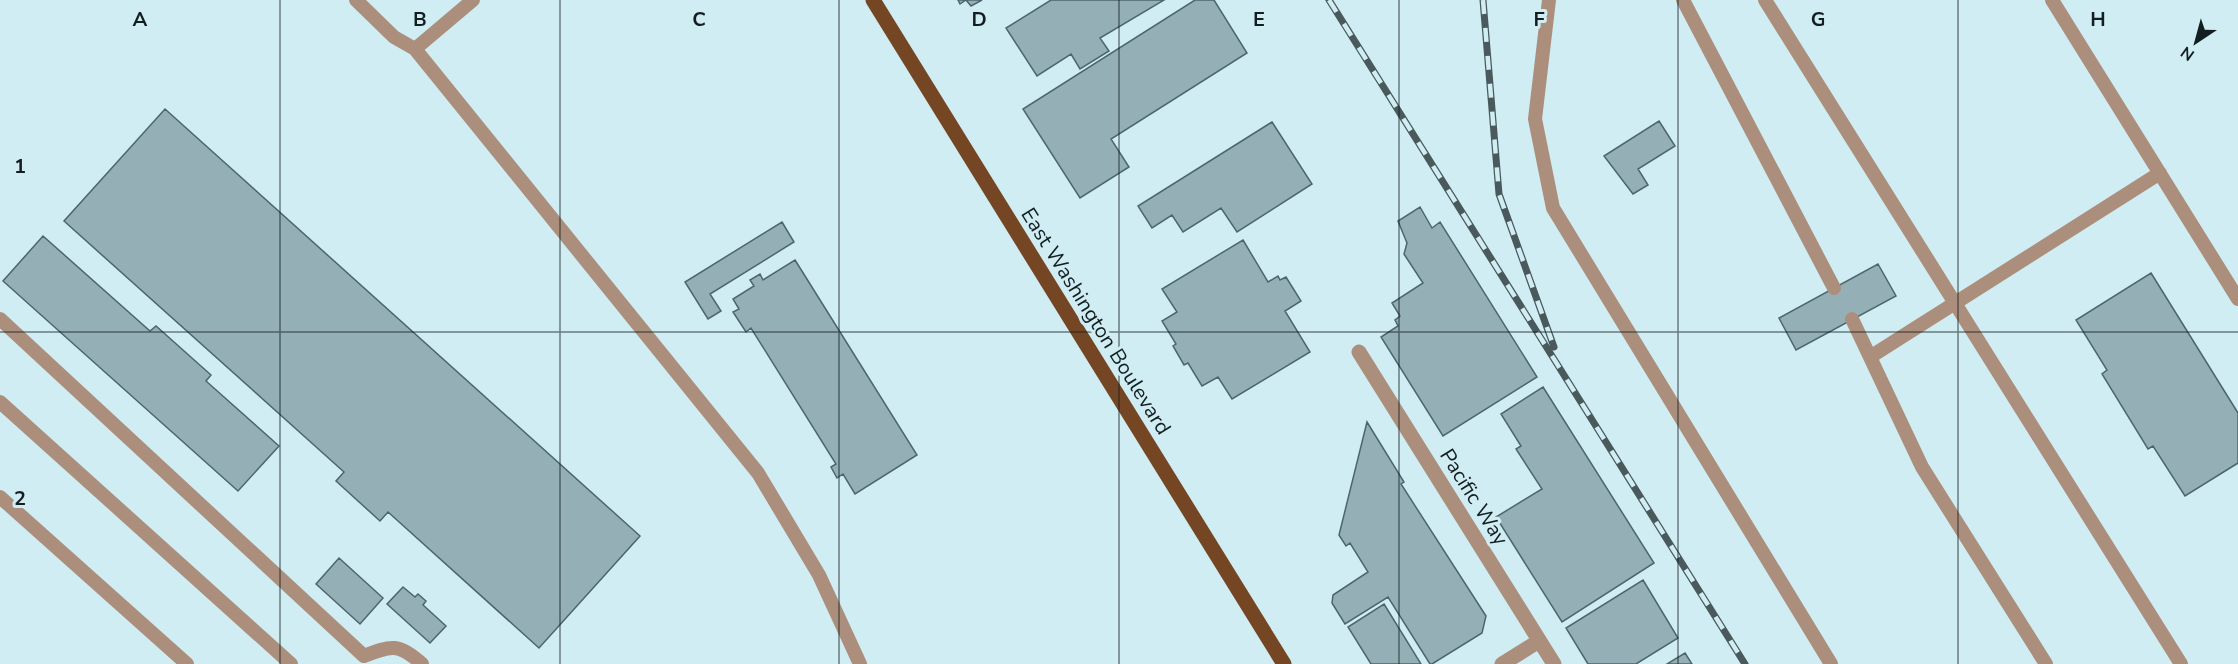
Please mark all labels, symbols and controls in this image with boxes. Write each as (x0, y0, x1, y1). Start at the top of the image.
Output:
text: A (133, 6, 148, 33)
text: B (413, 6, 427, 33)
text: C (692, 6, 706, 33)
text: D (971, 6, 987, 33)
text: E (1253, 6, 1265, 33)
text: F (1533, 6, 1545, 33)
text: G (1811, 6, 1825, 33)
text: H (2090, 6, 2106, 33)
north arrow (2166, 12, 2226, 72)
text: N (2176, 41, 2199, 66)
text: 1 (14, 153, 26, 180)
street label: East Washington Boulevard (1015, 202, 1177, 440)
street label: Pacific Way (1433, 443, 1515, 551)
text: 2 (14, 485, 26, 512)

